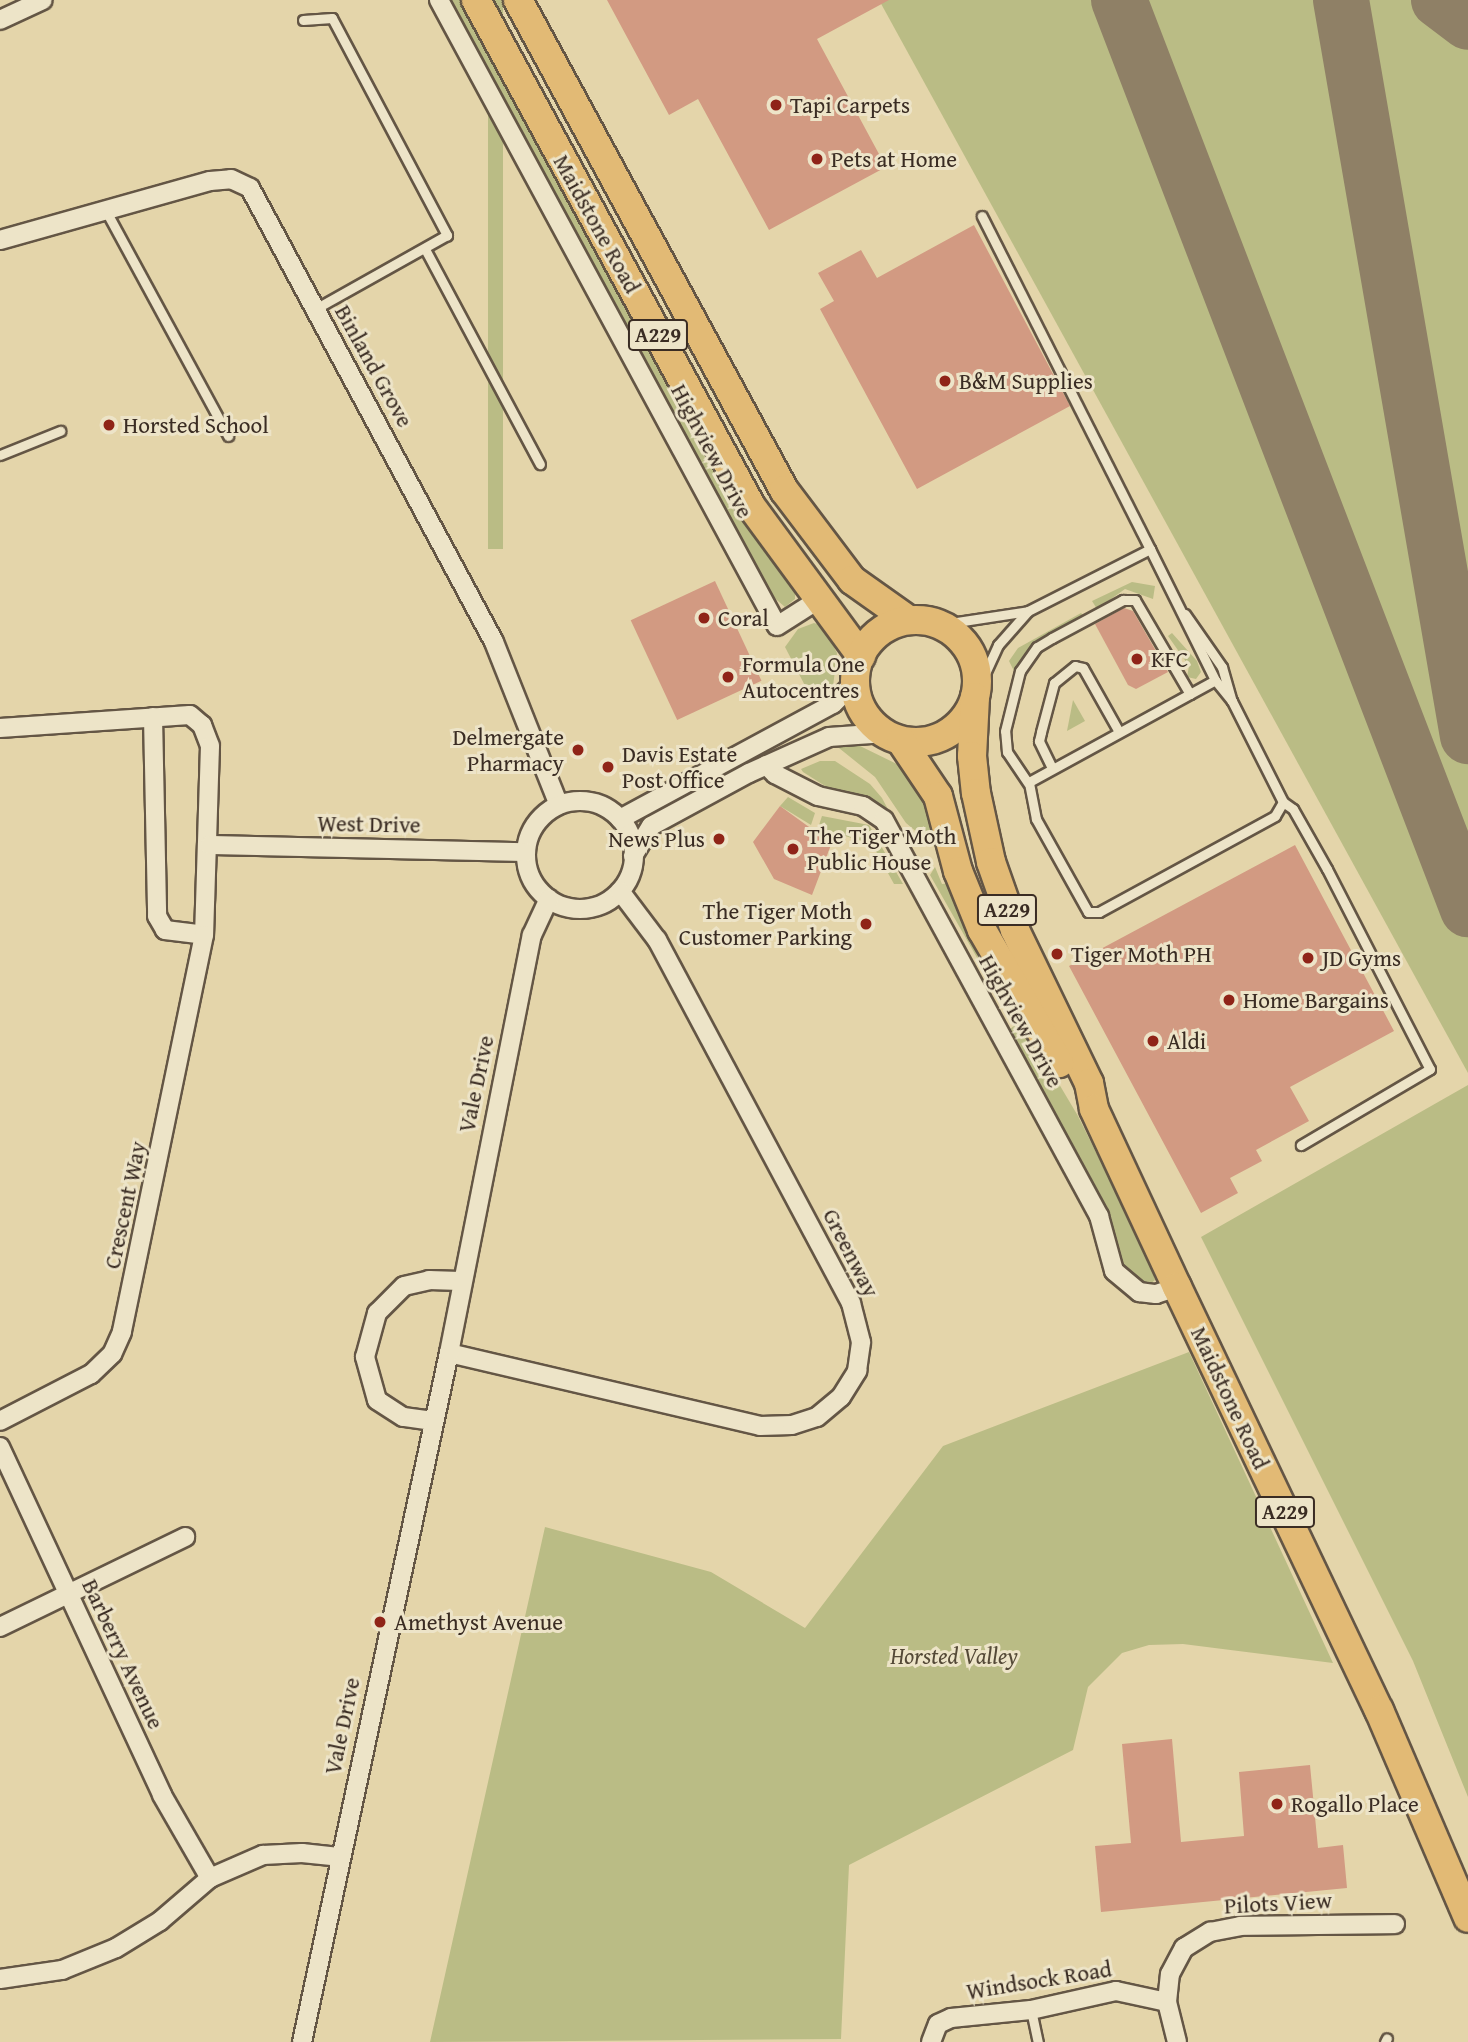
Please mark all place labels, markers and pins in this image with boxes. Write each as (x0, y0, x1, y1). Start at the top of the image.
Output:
place label: Tapi Carpets (790, 91, 910, 119)
marker: Tapi Carpets (768, 97, 784, 113)
place label: Pets at Home (831, 145, 957, 173)
marker: Pets at Home (809, 151, 825, 167)
place label: B&M Supplies (959, 367, 1093, 395)
marker: B&M Supplies (937, 373, 953, 389)
place label: Horsted School (123, 411, 269, 439)
marker: Horsted School (101, 417, 117, 433)
place label: Coral (718, 604, 769, 632)
marker: Coral (696, 610, 712, 626)
place label: KFC (1151, 645, 1188, 673)
place label: Formula One Autocentres (742, 650, 865, 704)
marker: KFC (1129, 651, 1145, 667)
marker: Formula One Autocentres (720, 669, 736, 685)
place label: Delmergate Pharmacy (452, 723, 564, 777)
place label: Davis Estate Post Office (622, 740, 737, 794)
marker: Delmergate Pharmacy (570, 742, 586, 758)
marker: Davis Estate Post Office (600, 759, 616, 775)
place label: The Tiger Moth Public House (807, 822, 956, 876)
place label: News Plus (608, 825, 705, 853)
marker: News Plus (711, 831, 727, 847)
marker: The Tiger Moth Public House (785, 841, 801, 857)
place label: The Tiger Moth Customer Parking (679, 897, 852, 951)
marker: The Tiger Moth Customer Parking (858, 916, 874, 932)
place label: Tiger Moth PH (1071, 940, 1211, 968)
place label: JD Gyms (1322, 944, 1401, 972)
marker: Tiger Moth PH (1049, 946, 1065, 962)
marker: JD Gyms (1300, 950, 1316, 966)
place label: Home Bargains (1243, 986, 1389, 1014)
marker: Home Bargains (1221, 992, 1237, 1008)
place label: Aldi (1167, 1027, 1206, 1055)
marker: Aldi (1145, 1033, 1161, 1049)
place label: Amethyst Avenue (394, 1608, 563, 1636)
marker: Amethyst Avenue (372, 1614, 388, 1630)
place label: Rogallo Place (1291, 1790, 1419, 1818)
marker: Rogallo Place (1269, 1796, 1285, 1812)

